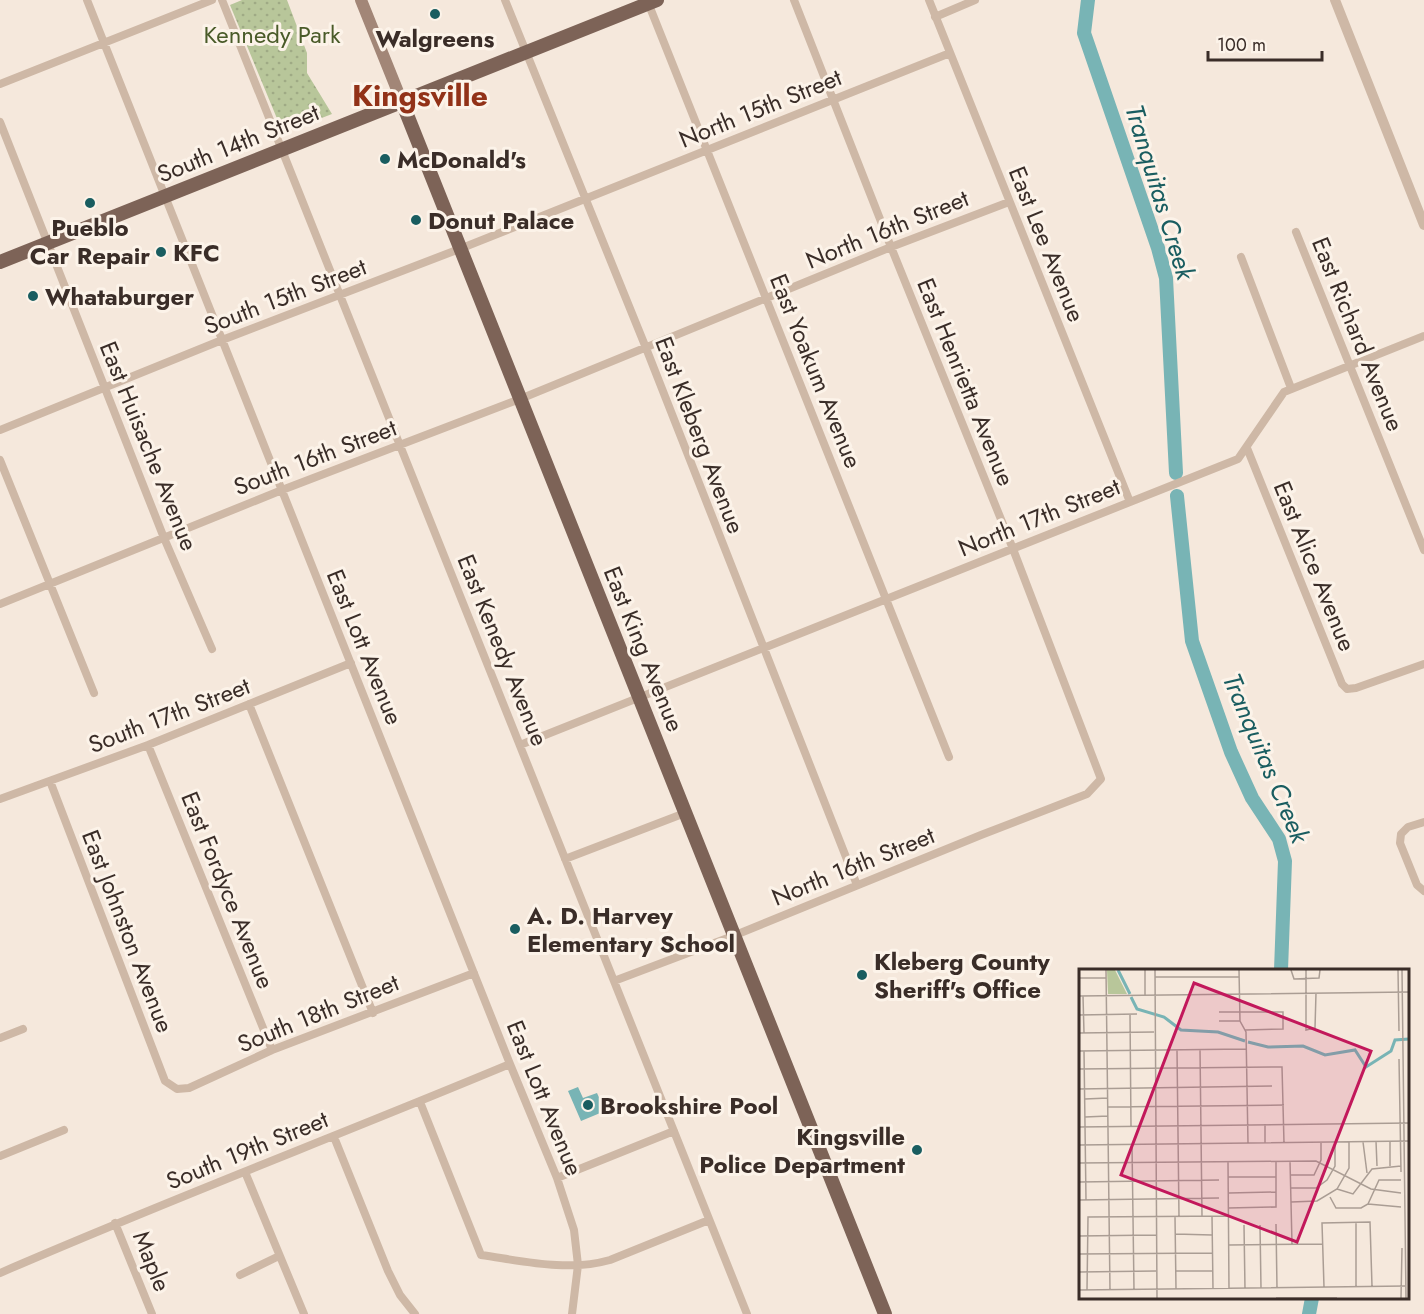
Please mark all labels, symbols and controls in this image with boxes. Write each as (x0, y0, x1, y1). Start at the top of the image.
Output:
marker: Walgreens (428, 7, 442, 21)
park label: Kennedy Park (204, 17, 341, 52)
place label: Walgreens (376, 21, 495, 56)
scale bar (1208, 24, 1322, 62)
text: 100 m (1217, 32, 1266, 58)
street label: North 15th Street (673, 59, 847, 157)
district label: Kingsville (352, 74, 488, 117)
street label: South 14th Street (152, 94, 325, 191)
water label: Tranquitas Creek (1115, 100, 1205, 286)
place label: McDonald's (397, 142, 526, 177)
marker: McDonald's (378, 152, 392, 166)
street label: East Lee Avenue (1000, 161, 1094, 327)
street label: North 16th Street (800, 180, 974, 278)
marker: Pueblo Car Repair (83, 196, 97, 210)
place label: Donut Palace (428, 203, 574, 238)
place label: Pueblo Car Repair (30, 210, 150, 273)
marker: Donut Palace (409, 213, 423, 227)
street label: East Richard Avenue (1303, 232, 1413, 436)
place label: KFC (173, 235, 220, 270)
marker: KFC (154, 245, 168, 259)
street label: South 15th Street (199, 249, 372, 343)
street label: East Yoakum Avenue (761, 269, 871, 473)
street label: East Henrietta Avenue (908, 273, 1024, 491)
place label: Whataburger (45, 279, 194, 314)
marker: Whataburger (26, 289, 40, 303)
street label: East Kleberg Avenue (646, 331, 754, 539)
street label: East Huisache Avenue (91, 336, 207, 556)
street label: South 16th Street (228, 410, 402, 504)
street label: North 17th Street (953, 469, 1125, 565)
street label: East Alice Avenue (1265, 476, 1365, 656)
street label: East Kenedy Avenue (449, 549, 557, 751)
street label: East King Avenue (595, 561, 693, 737)
street label: East Lott Avenue (318, 564, 412, 730)
water label: Tranquitas Creek (1213, 667, 1320, 851)
street label: South 17th Street (83, 668, 255, 762)
street label: East Fordyce Avenue (173, 786, 283, 994)
street label: North 16th Street (766, 817, 940, 915)
street label: East Johnston Avenue (73, 825, 183, 1037)
place label: A. D. Harvey Elementary School (526, 898, 735, 961)
marker: A. D. Harvey Elementary School (508, 922, 522, 936)
place label: Kleberg County Sheriff's Office (874, 944, 1050, 1007)
street label: South 18th Street (232, 965, 404, 1061)
marker: Kleberg County Sheriff's Office (855, 968, 869, 982)
inset map (1079, 969, 1409, 1299)
street label: East Lott Avenue (498, 1015, 592, 1181)
place label: Brookshire Pool (600, 1088, 778, 1123)
marker: Brookshire Pool (581, 1098, 595, 1112)
street label: South 19th Street (161, 1101, 333, 1198)
place label: Kingsville Police Department (699, 1119, 905, 1182)
marker: Kingsville Police Department (910, 1143, 924, 1157)
street label: Maple (124, 1225, 180, 1297)

